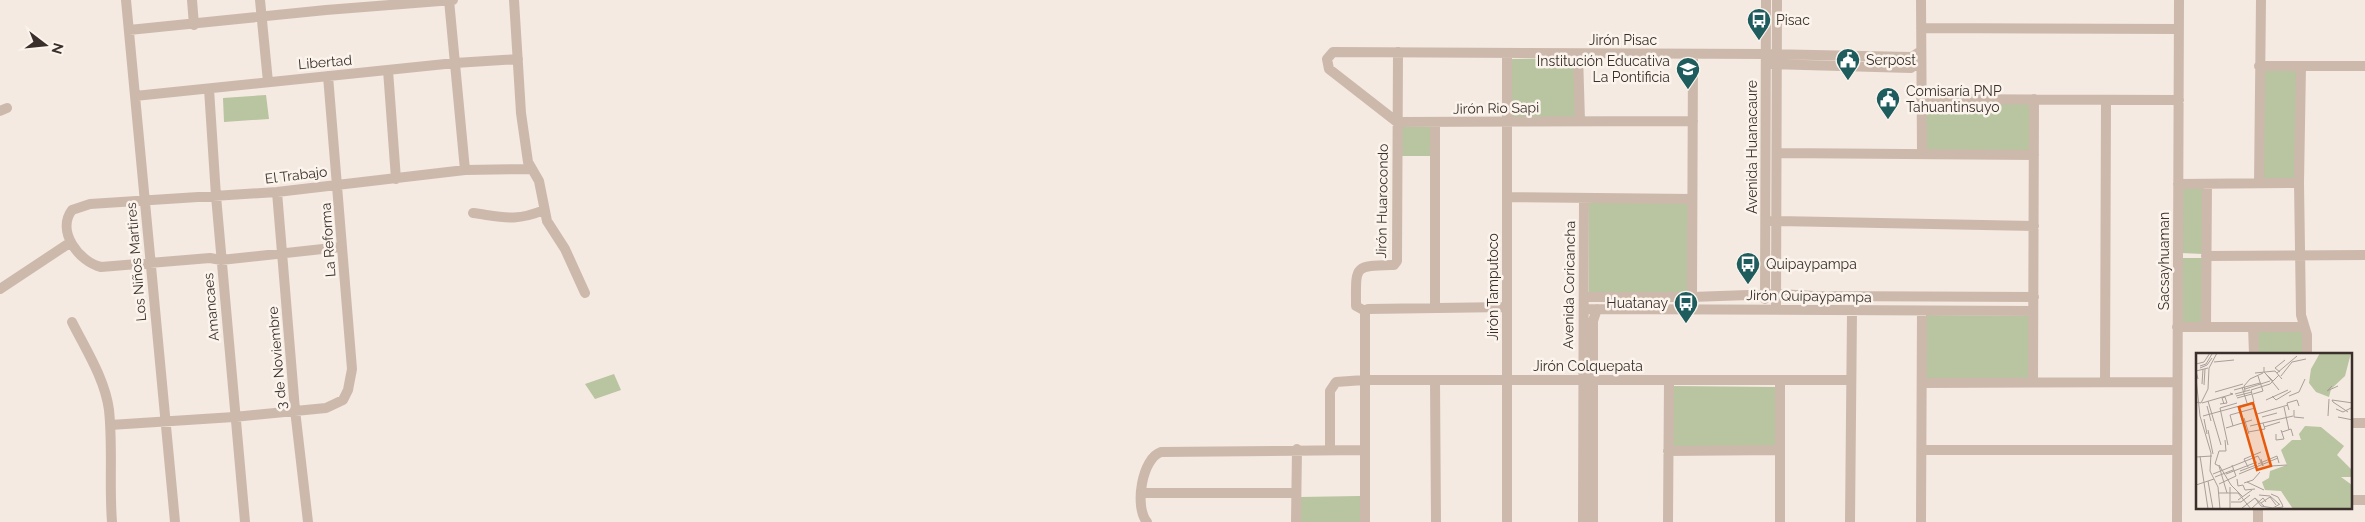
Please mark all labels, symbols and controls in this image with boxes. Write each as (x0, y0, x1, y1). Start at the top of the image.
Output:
bus stop icon: Pisac (1746, 7, 1772, 41)
place label: Pisac (1776, 12, 1810, 28)
north arrow (20, 20, 70, 70)
street label: Jirón Pisac (1589, 32, 1658, 48)
text: N (48, 41, 67, 56)
public building icon: Serpost (1835, 47, 1861, 81)
street label: Libertad (297, 52, 353, 72)
place label: Serpost (1866, 52, 1916, 68)
place label: Institución Educativa La Pontificia (1537, 53, 1670, 85)
school or university icon: Institución Educativa La Pontificia (1675, 56, 1701, 90)
street label: Avenida Huanacaure (1744, 80, 1760, 214)
place label: Comisaría PNP Tahuantinsuyo (1906, 83, 2002, 115)
public building icon: Comisaría PNP Tahuantinsuyo (1875, 86, 1901, 120)
street label: Jirón Rio Sapi (1453, 99, 1539, 117)
street label: Jirón Huarocondo (1373, 143, 1391, 259)
street label: El Trabajo (264, 163, 328, 187)
street label: Los Niños Martires (123, 202, 149, 322)
street label: La Reforma (317, 202, 339, 278)
street label: Sacsayhuaman (2156, 212, 2172, 310)
street label: Avenida Coricancha (1560, 221, 1578, 349)
street label: Jirón Tamputoco (1485, 233, 1501, 341)
bus stop icon: Quipaypampa (1735, 251, 1761, 285)
place label: Quipaypampa (1766, 256, 1857, 272)
street label: Amancaes (200, 272, 222, 342)
street label: Jirón Quipaypampa (1746, 287, 1872, 305)
bus stop icon: Huatanay (1673, 290, 1699, 324)
place label: Huatanay (1606, 295, 1668, 311)
street label: 3 de Noviembre (265, 306, 289, 410)
inset map (2196, 353, 2352, 510)
street label: Jirón Colquepata (1533, 358, 1643, 374)

